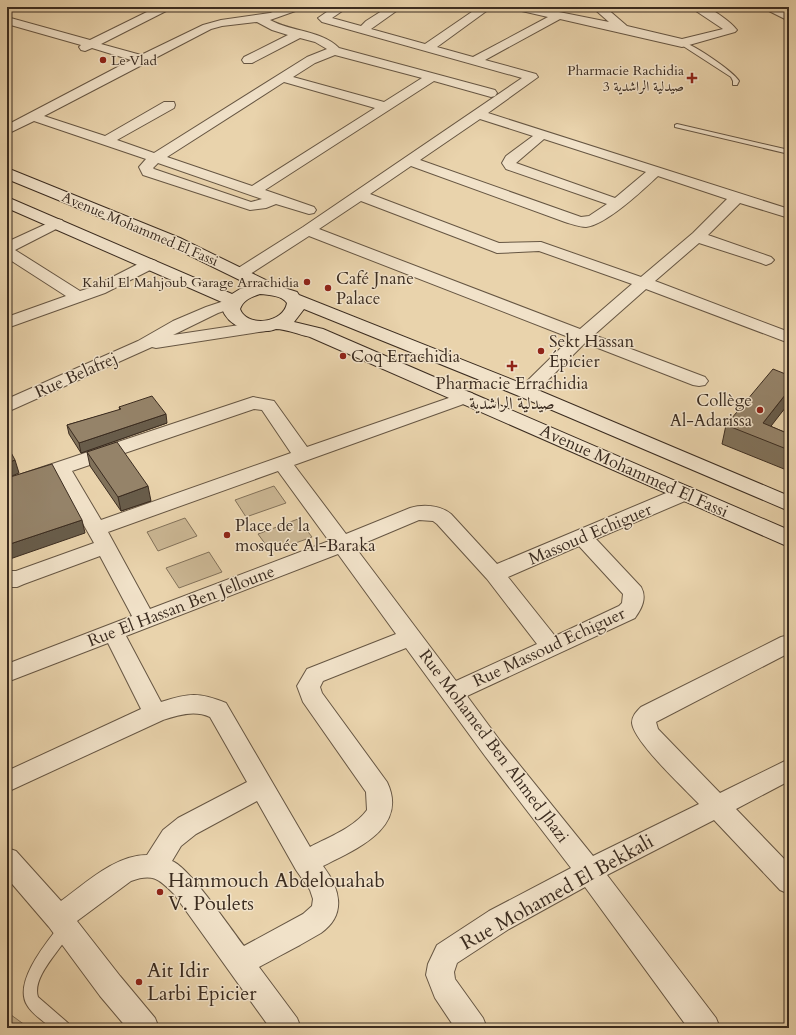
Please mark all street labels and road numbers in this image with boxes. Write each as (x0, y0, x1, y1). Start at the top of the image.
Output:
street label: Avenue Mohammed El Fassi (59, 187, 221, 271)
street label: Rue Belafrej (31, 347, 121, 403)
street label: Avenue Mohammed El Fassi (536, 419, 732, 523)
street label: Massoud Echiguer (525, 497, 656, 570)
street label: Rue El Hassan Ben Jelloune (84, 560, 278, 652)
street label: Rue Massoud Echiguer (469, 601, 630, 692)
street label: Rue Mohamed Ben Ahmed Jhazi (414, 645, 574, 847)
street label: Rue Mohamed El Bekkali (456, 827, 659, 956)

